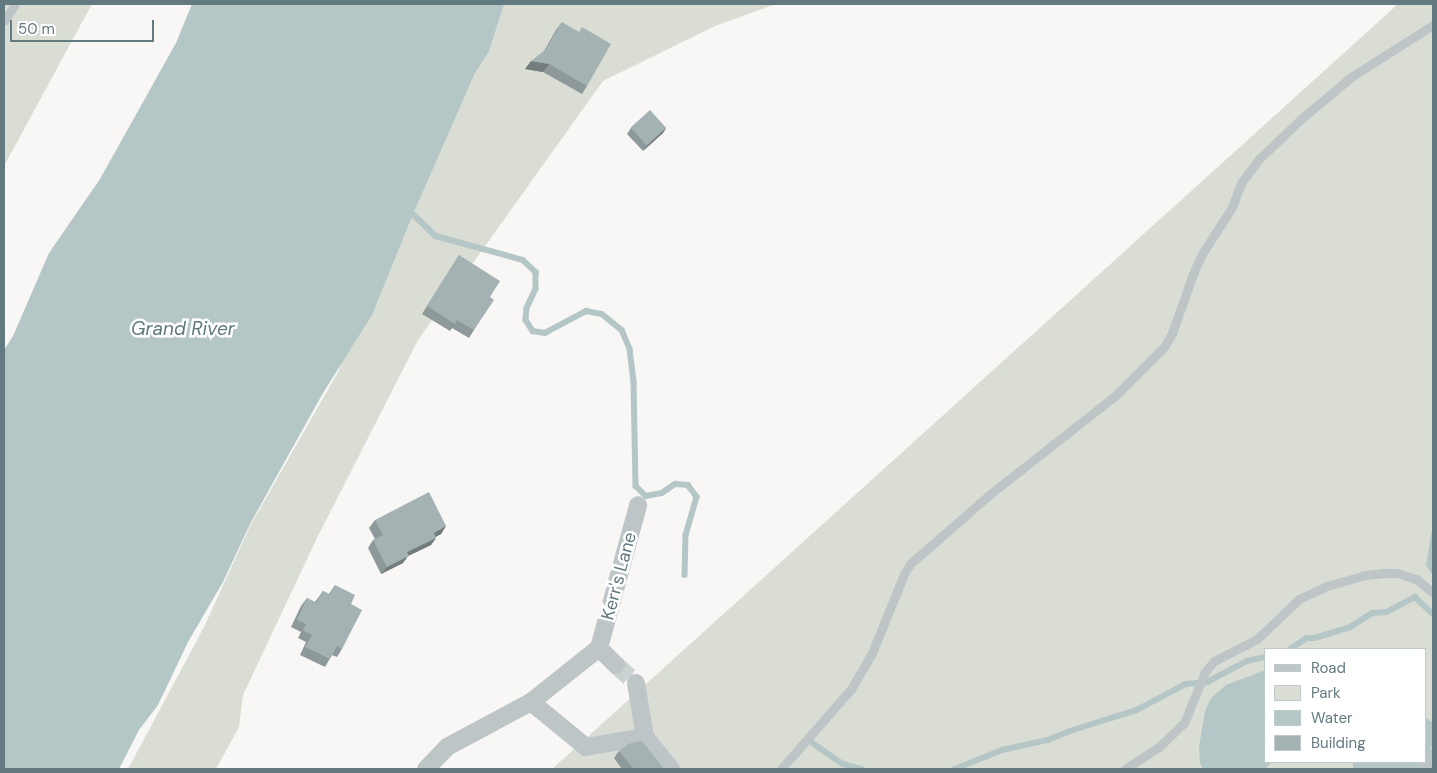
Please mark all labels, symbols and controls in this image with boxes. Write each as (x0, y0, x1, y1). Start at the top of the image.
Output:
scale bar (12, 10, 156, 42)
text: 50 m (18, 19, 55, 39)
water label: Grand River (131, 318, 235, 340)
street label: Kerr's Lane (597, 530, 641, 622)
legend (1264, 648, 1427, 763)
text: Road (1311, 658, 1346, 678)
text: Park (1311, 683, 1341, 703)
text: Water (1311, 708, 1352, 728)
text: Building (1311, 733, 1366, 753)

